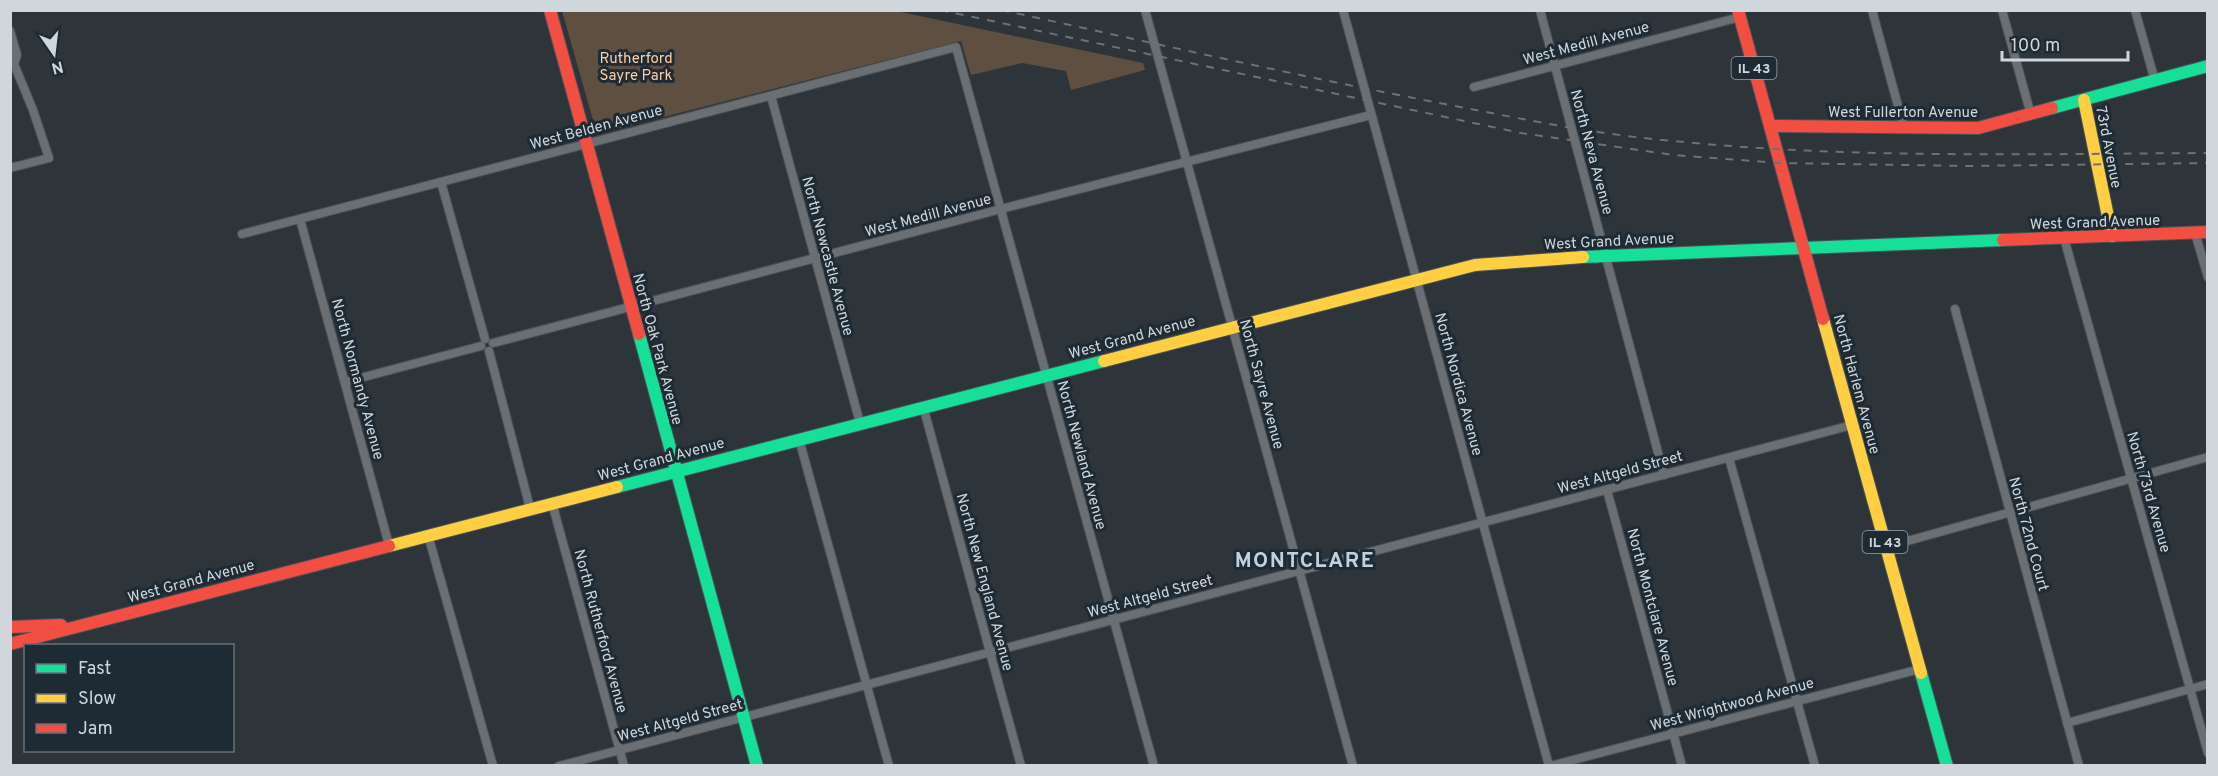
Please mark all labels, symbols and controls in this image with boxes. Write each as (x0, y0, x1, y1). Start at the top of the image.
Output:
street label: West Medill Avenue (1521, 18, 1652, 70)
north arrow (24, 24, 84, 84)
scale bar (2002, 24, 2128, 62)
text: 100 m (2011, 35, 2060, 58)
park label: Rutherford Sayre Park (599, 50, 673, 86)
text: N (49, 56, 65, 78)
road number: IL 43 (1732, 57, 1776, 79)
street label: North Neva Avenue (1565, 88, 1616, 217)
street label: West Belden Avenue (528, 102, 665, 155)
street label: West Fullerton Avenue (1828, 104, 1978, 123)
street label: 73rd Avenue (2090, 104, 2125, 190)
street label: North Newcastle Avenue (796, 175, 857, 338)
street label: West Medill Avenue (863, 190, 994, 242)
street label: West Grand Avenue (2030, 212, 2161, 235)
street label: West Grand Avenue (1543, 230, 1675, 255)
street label: North Oak Park Avenue (627, 271, 686, 427)
street label: North Normandy Avenue (326, 297, 387, 462)
street label: North Nordica Avenue (1429, 311, 1486, 458)
street label: West Grand Avenue (1067, 312, 1198, 365)
street label: North Harlem Avenue (1828, 312, 1883, 456)
street label: North Sayre Avenue (1234, 317, 1287, 452)
street label: North Newland Avenue (1051, 379, 1110, 532)
street label: North 73rd Avenue (2121, 430, 2174, 555)
street label: West Grand Avenue (596, 434, 727, 487)
street label: West Altgeld Street (1556, 448, 1685, 499)
street label: North 72nd Court (2003, 475, 2052, 594)
street label: North New England Avenue (951, 491, 1016, 673)
street label: North Montclare Avenue (1621, 526, 1682, 688)
road number: IL 43 (1862, 531, 1908, 553)
street label: North Rutherford Avenue (569, 547, 631, 715)
district label: MONTCLARE (1235, 548, 1375, 575)
street label: West Grand Avenue (126, 556, 257, 609)
street label: West Altgeld Street (1086, 572, 1215, 623)
legend (24, 644, 234, 752)
text: Fast (78, 658, 111, 681)
street label: West Wrightwood Avenue (1648, 674, 1816, 736)
text: Slow (78, 688, 116, 711)
street label: West Altgeld Street (616, 696, 745, 747)
text: Jam (78, 718, 113, 741)

